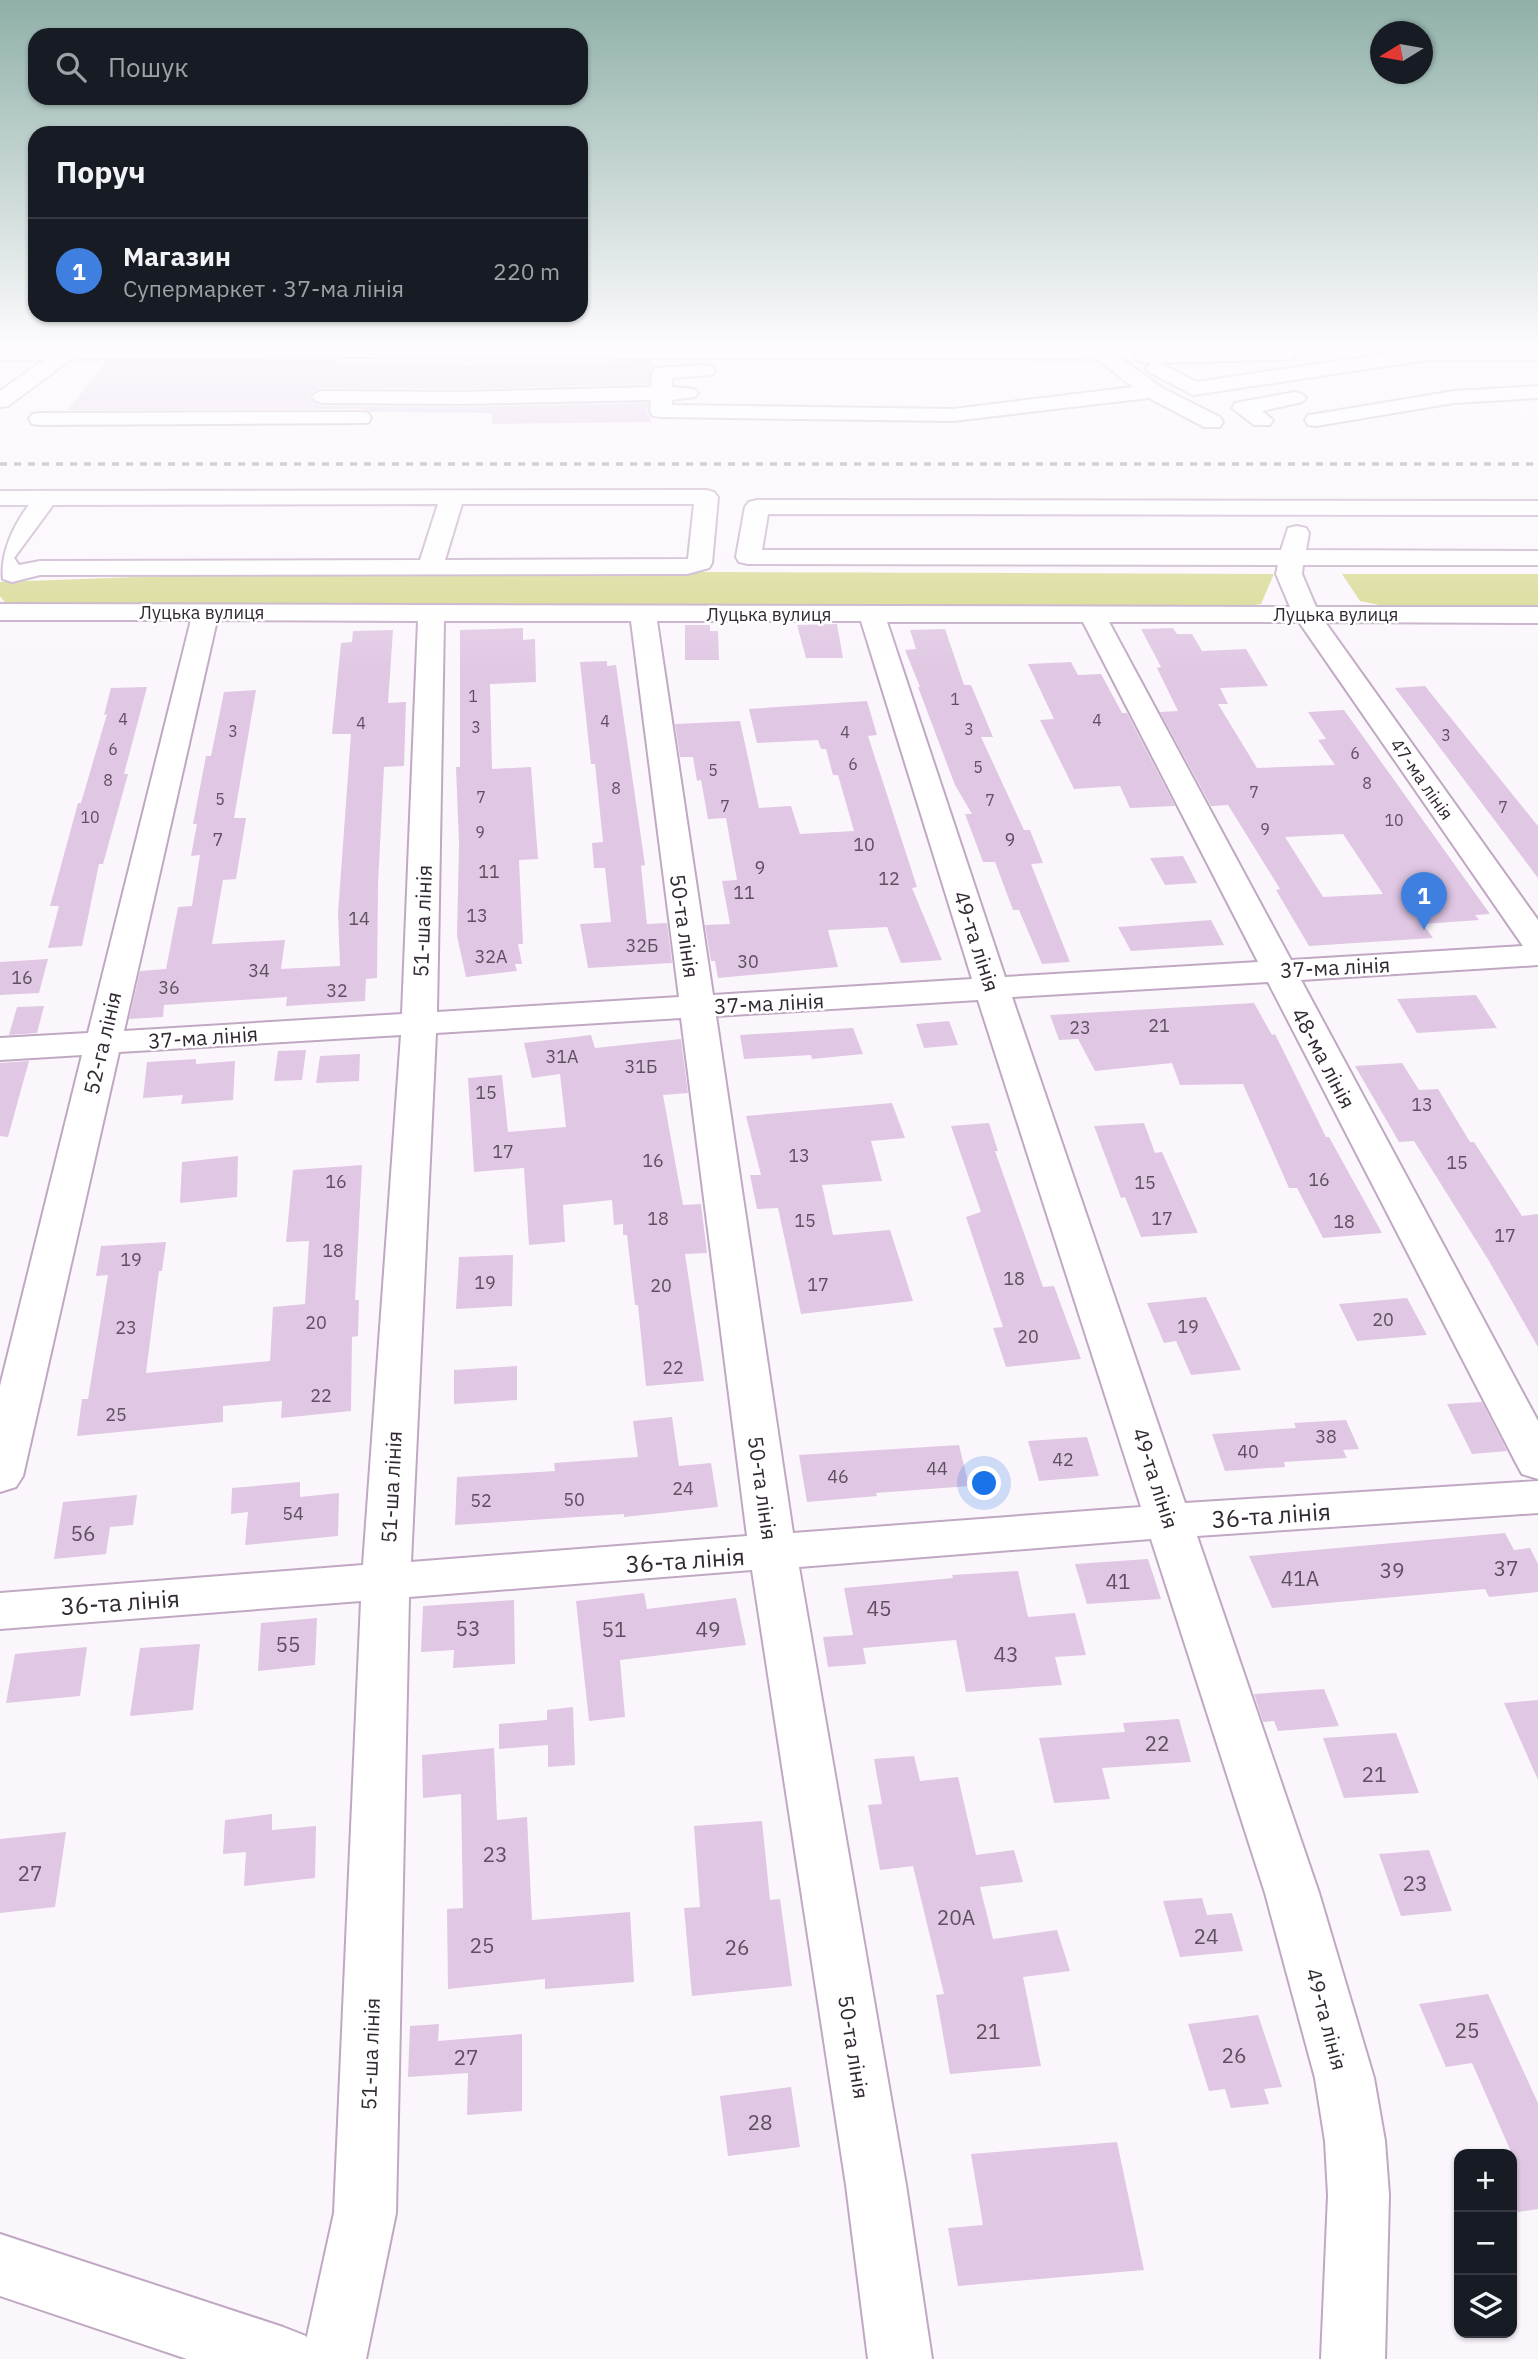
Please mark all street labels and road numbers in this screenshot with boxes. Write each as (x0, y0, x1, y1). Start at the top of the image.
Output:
street label: Луцька вулиця (140, 601, 264, 624)
street label: Луцька вулиця (707, 603, 831, 626)
street label: Луцька вулиця (1274, 603, 1398, 626)
street label: 47-ма лінія (1385, 734, 1459, 824)
street label: 51-ша лінія (406, 864, 438, 978)
street label: 50-та лінія (664, 872, 706, 980)
street label: 49-та лінія (948, 887, 1006, 995)
street label: 37-ма лінія (1279, 950, 1391, 984)
street label: 37-ма лінія (713, 986, 825, 1020)
street label: 52-га лінія (77, 989, 127, 1097)
street label: 48-ма лінія (1286, 1003, 1362, 1113)
street label: 37-ма лінія (147, 1019, 259, 1055)
street label: 49-та лінія (1127, 1424, 1185, 1532)
street label: 51-ша лінія (374, 1430, 408, 1544)
street label: 50-та лінія (742, 1434, 784, 1542)
street label: 36-та лінія (1210, 1495, 1332, 1535)
street label: 36-та лінія (624, 1540, 746, 1580)
street label: 36-та лінія (59, 1582, 181, 1622)
street label: 49-та лінія (1300, 1965, 1354, 2073)
street label: 50-та лінія (832, 1993, 876, 2101)
street label: 51-ша лінія (354, 1997, 386, 2111)

